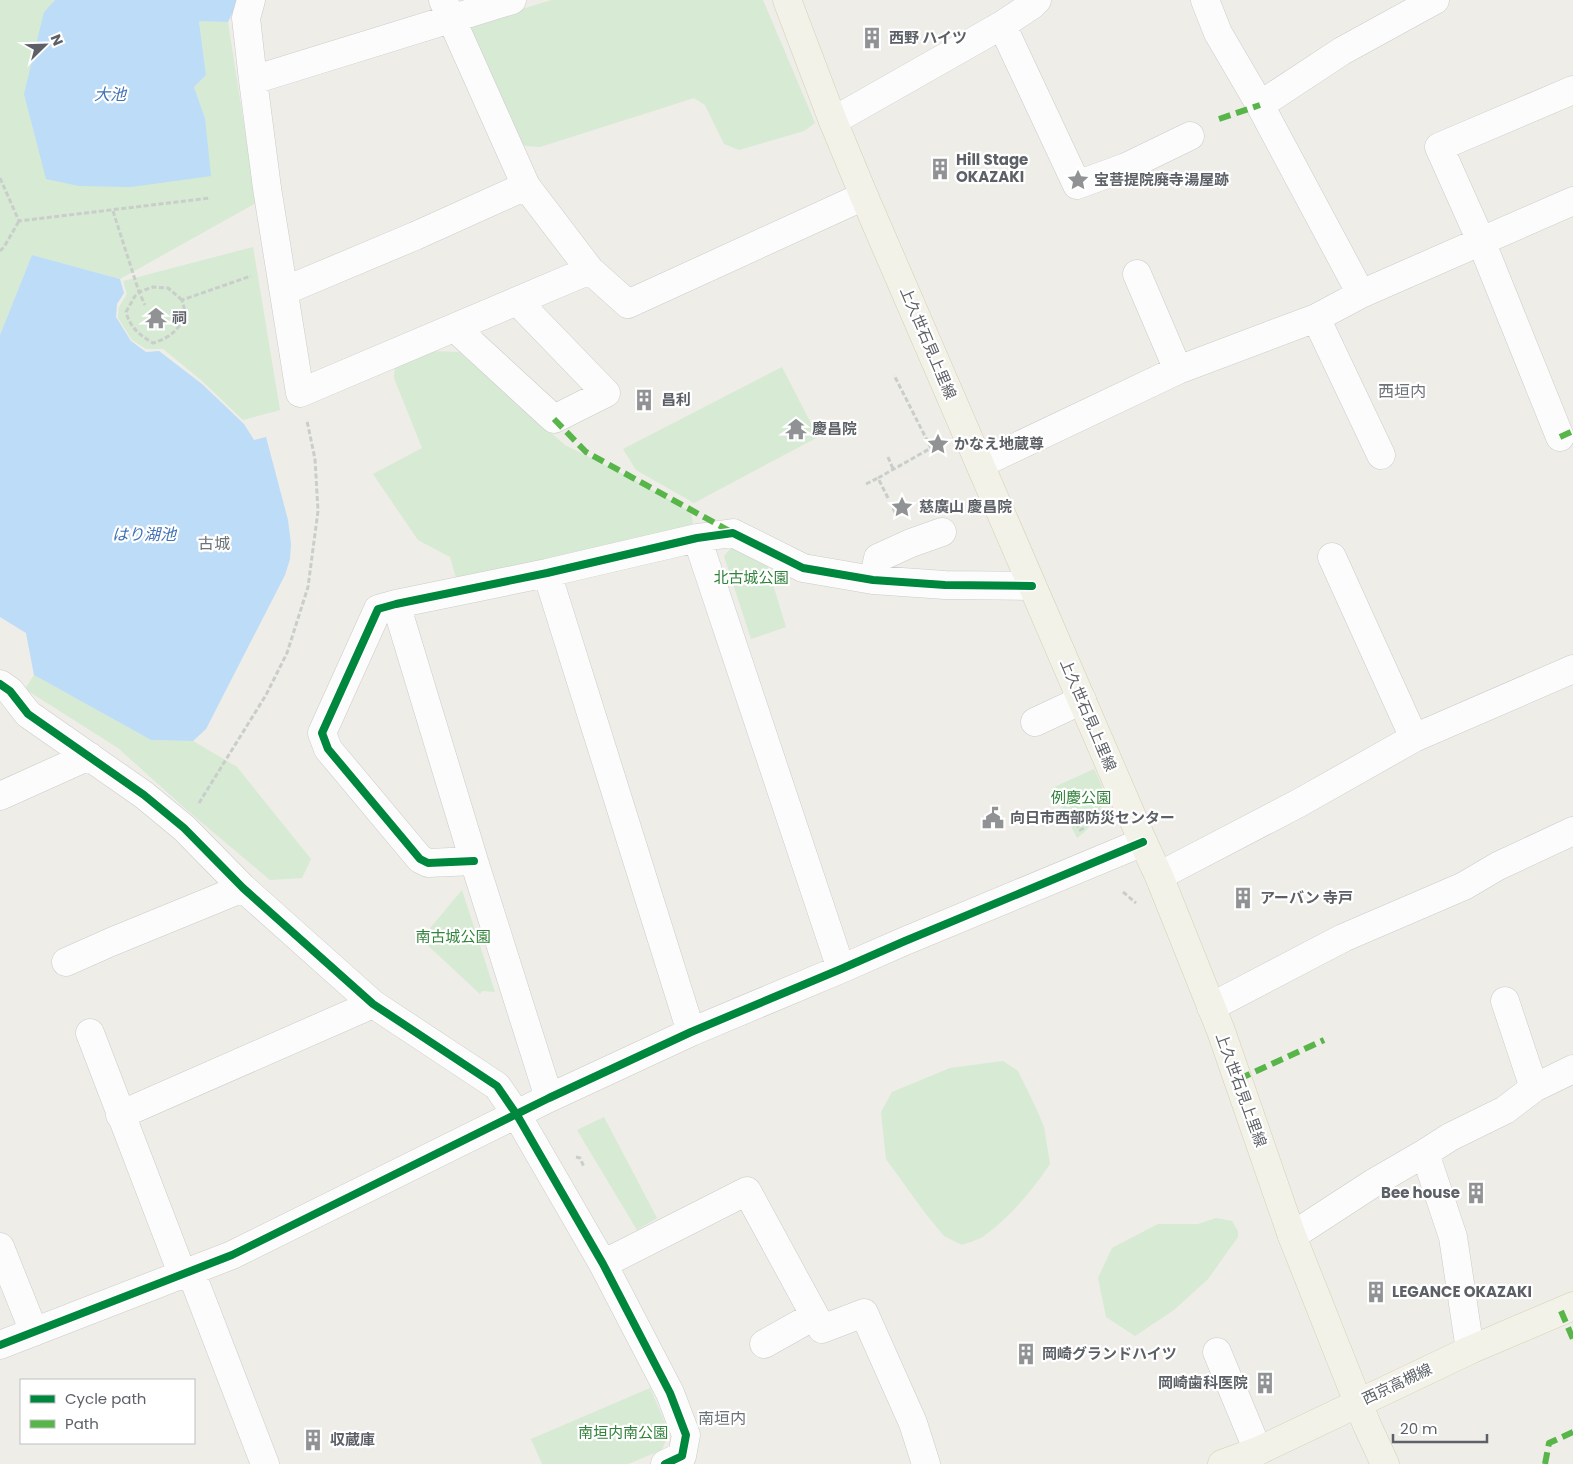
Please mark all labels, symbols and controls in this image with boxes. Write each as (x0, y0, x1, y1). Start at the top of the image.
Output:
north arrow (20, 20, 70, 70)
building icon: 西野 ハイツ (859, 25, 885, 51)
place label: 西野 ハイツ (889, 27, 967, 48)
text: N (46, 31, 68, 49)
water label: 大池 (94, 83, 128, 106)
place label: Hill Stage OKAZAKI (956, 149, 1028, 187)
building icon: Hill Stage OKAZAKI (927, 156, 953, 182)
place icon: 宝菩提院廃寺湯屋跡 (1065, 167, 1091, 193)
place label: 宝菩提院廃寺湯屋跡 (1094, 169, 1229, 190)
street label: 上久世石見上里線 (895, 283, 962, 402)
temple icon: 祠 (143, 305, 169, 331)
place label: 祠 (172, 307, 187, 328)
district label: 西垣内 (1378, 380, 1426, 403)
building icon: 昌利 (631, 387, 657, 413)
place label: 昌利 (661, 389, 691, 410)
temple icon: 慶昌院 (783, 416, 809, 442)
place label: 慶昌院 (812, 418, 857, 439)
place icon: かなえ地蔵尊 (925, 431, 951, 457)
place label: かなえ地蔵尊 (954, 433, 1044, 454)
place icon: 慈廣山 慶昌院 (889, 494, 915, 520)
place label: 慈廣山 慶昌院 (919, 496, 1012, 517)
water label: はり湖池 (112, 523, 178, 546)
district label: 古城 (198, 532, 230, 555)
park label: 北古城公園 (713, 567, 789, 588)
street label: 上久世石見上里線 (1055, 655, 1122, 774)
park label: 例慶公園 (1051, 787, 1111, 808)
public building icon: 向日市西部防災センター (980, 805, 1006, 831)
place label: 向日市西部防災センター (1010, 807, 1175, 828)
building icon: アーバン 寺戸 (1230, 885, 1256, 911)
place label: アーバン 寺戸 (1260, 887, 1353, 908)
park label: 南古城公園 (415, 926, 491, 947)
street label: 上久世石見上里線 (1211, 1030, 1272, 1150)
building icon: Bee house (1463, 1180, 1489, 1206)
place label: Bee house (1381, 1182, 1460, 1203)
building icon: LEGANCE OKAZAKI (1363, 1279, 1389, 1305)
place label: LEGANCE OKAZAKI (1392, 1281, 1532, 1302)
building icon: 岡崎グランドハイツ (1013, 1341, 1039, 1367)
place label: 岡崎グランドハイツ (1042, 1343, 1177, 1364)
street label: 西京高槻線 (1358, 1358, 1435, 1409)
building icon: 岡崎歯科医院 (1252, 1370, 1278, 1396)
place label: 岡崎歯科医院 (1158, 1372, 1248, 1393)
legend (20, 1379, 195, 1444)
text: Cycle path (65, 1388, 146, 1409)
district label: 南垣内 (698, 1407, 746, 1430)
scale bar (1393, 1412, 1487, 1444)
text: Path (65, 1413, 99, 1434)
text: 20 m (1400, 1418, 1438, 1439)
park label: 南垣内南公園 (578, 1422, 668, 1443)
building icon: 収蔵庫 (300, 1427, 326, 1453)
place label: 収蔵庫 (330, 1429, 375, 1450)

